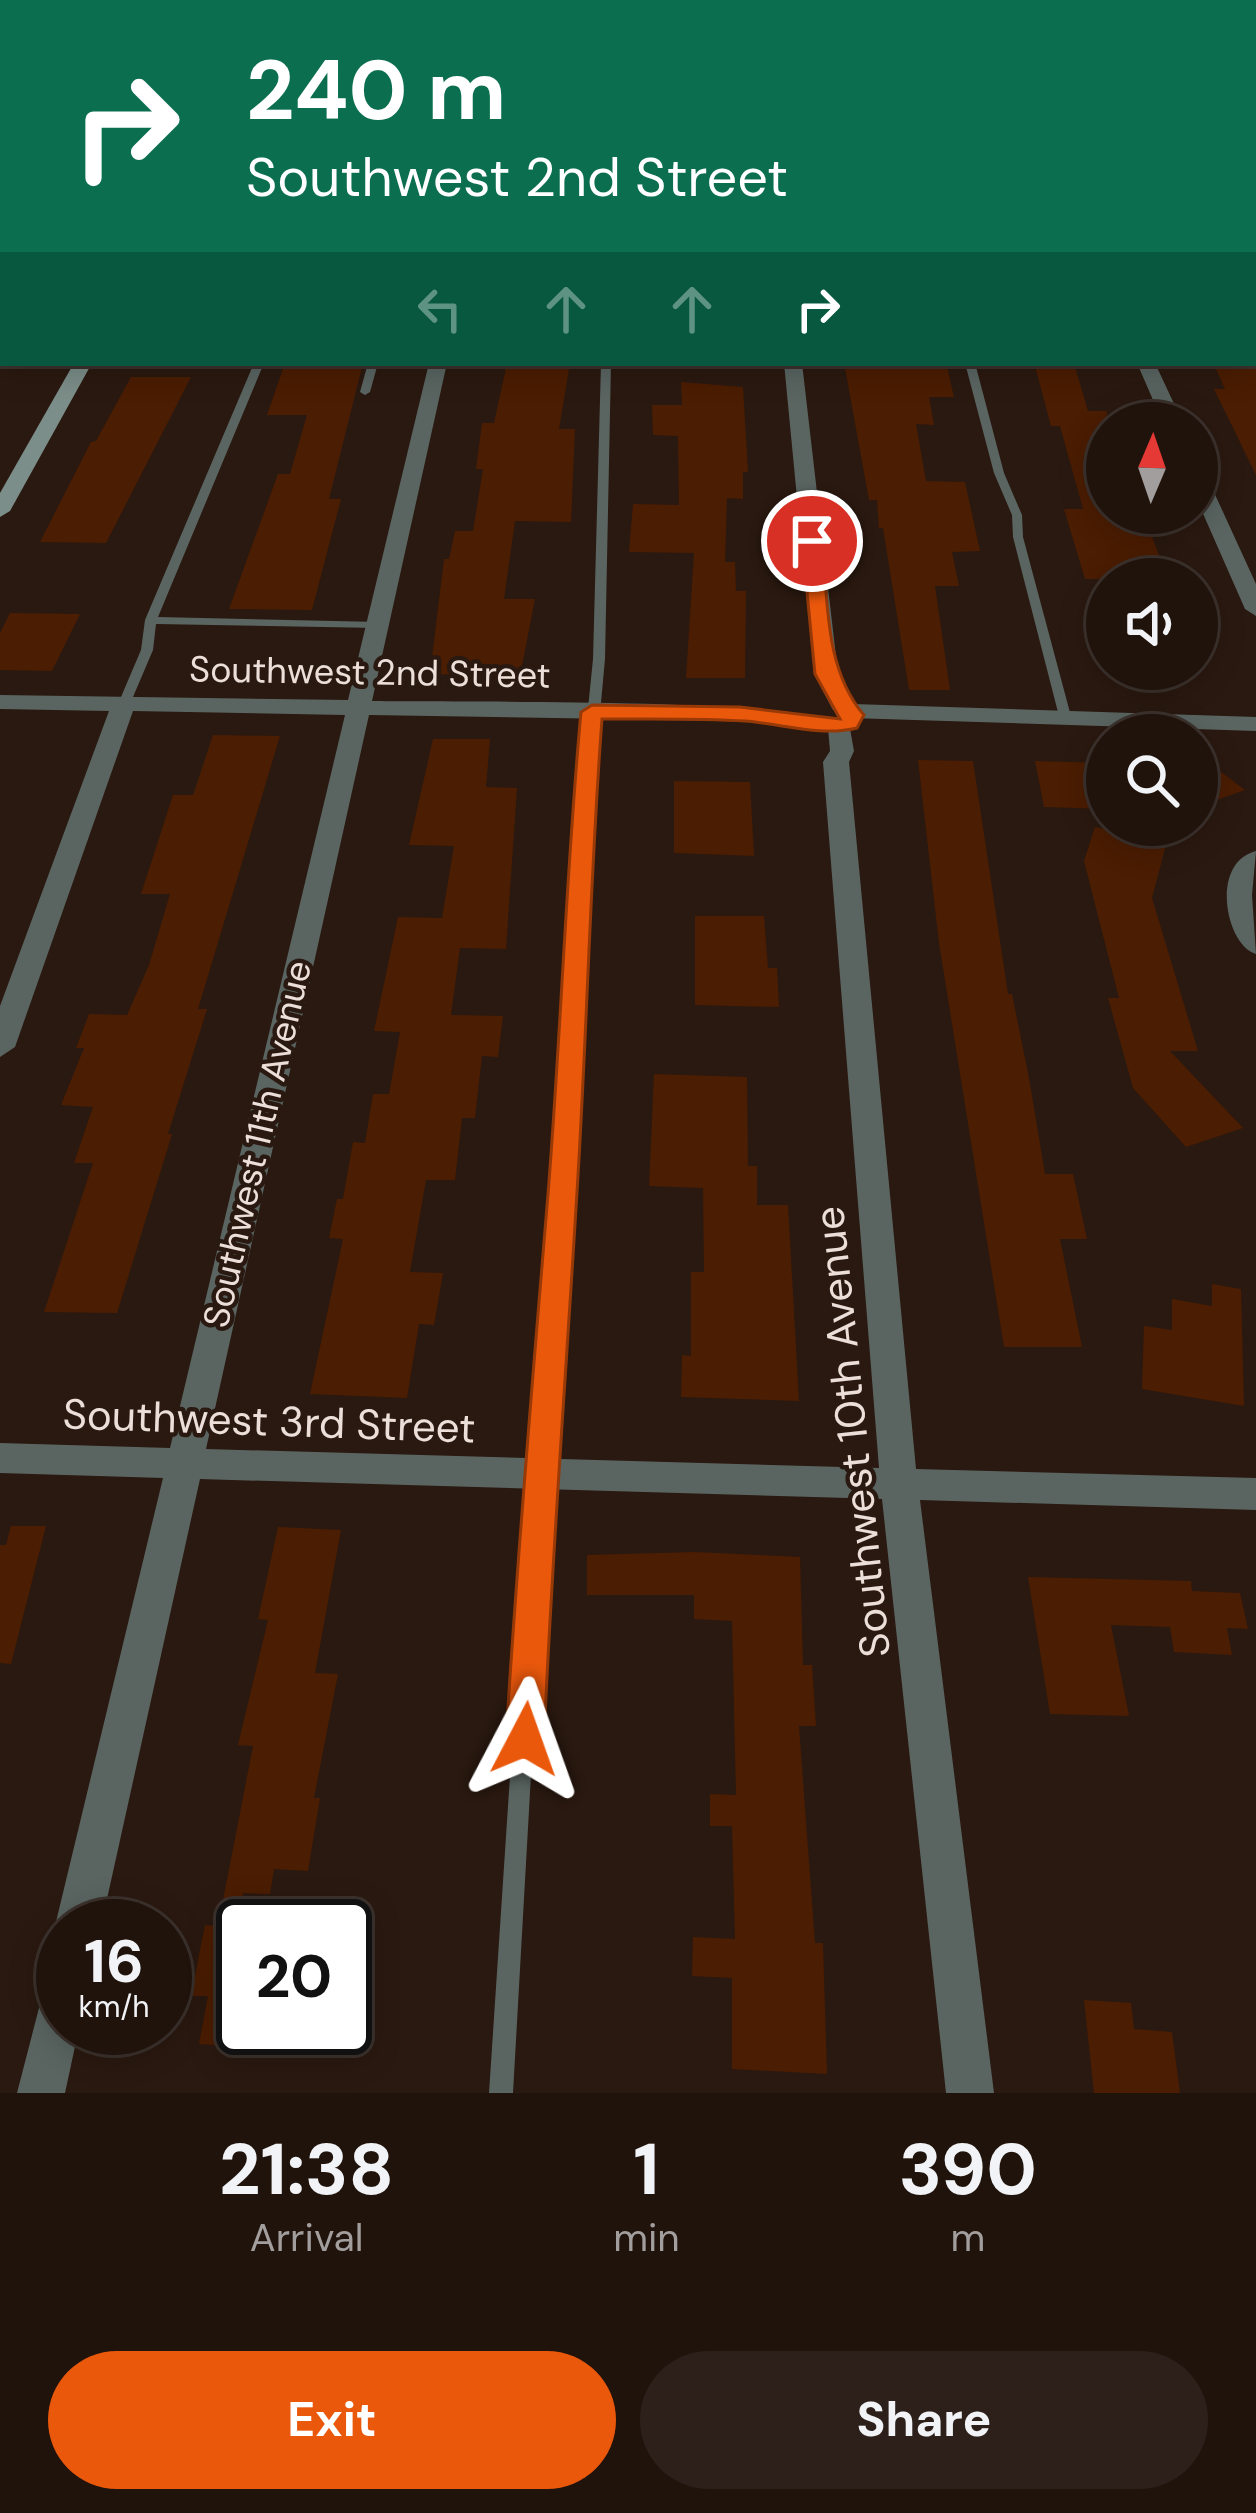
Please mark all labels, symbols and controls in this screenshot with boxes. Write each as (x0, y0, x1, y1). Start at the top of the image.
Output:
text: 240 m (246, 36, 506, 145)
icon: right (48, 48, 204, 204)
text: Southwest 2nd Street (246, 142, 788, 213)
icon: left (407, 276, 473, 342)
icon: ahead (533, 276, 599, 342)
icon: ahead (659, 276, 725, 342)
icon: right (785, 276, 851, 342)
north arrow (1086, 402, 1218, 534)
map controls (1086, 402, 1218, 846)
pin (761, 490, 863, 592)
icon: arrive (779, 508, 845, 574)
button: sound (1086, 558, 1218, 690)
street label: Southwest 2nd Street (189, 645, 551, 699)
button: search (1086, 714, 1218, 846)
street label: Southwest 11th Avenue (192, 956, 322, 1332)
street label: Southwest 10th Avenue (801, 1204, 903, 1660)
street label: Southwest 3rd Street (62, 1386, 476, 1456)
position arrow (462, 1676, 588, 1802)
speed limit sign: 20 (216, 1899, 372, 2055)
text: 16 (84, 1922, 144, 2001)
text: km/h (79, 1987, 149, 2026)
text: 21:38 (219, 2123, 394, 2216)
text: 1 (633, 2123, 660, 2216)
text: 390 (899, 2123, 1037, 2216)
text: Arrival (250, 2212, 363, 2263)
text: min (613, 2212, 680, 2263)
text: m (950, 2212, 985, 2263)
button: Exit (48, 2351, 616, 2489)
button: Share (640, 2351, 1208, 2489)

